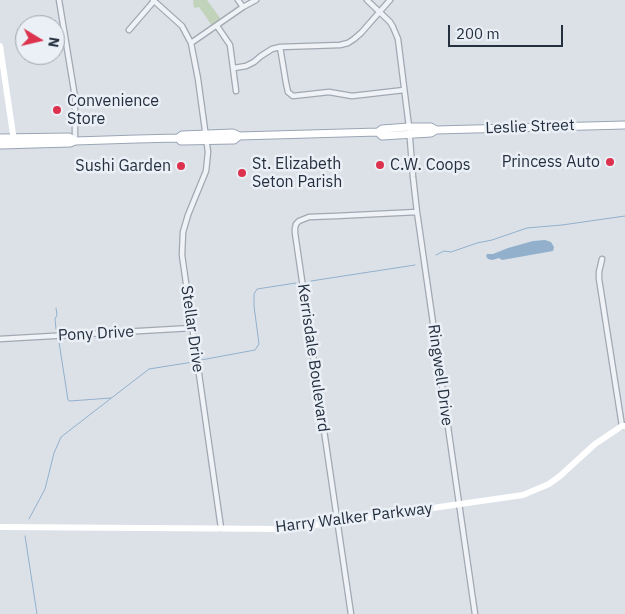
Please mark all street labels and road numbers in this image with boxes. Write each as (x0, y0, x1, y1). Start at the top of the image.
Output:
street label: Leslie Street (485, 116, 575, 138)
street label: Kerrisdale Boulevard (293, 283, 333, 433)
street label: Stellar Drive (176, 284, 208, 374)
street label: Pony Drive (57, 322, 135, 346)
street label: Ringwell Drive (423, 323, 457, 427)
street label: Harry Walker Parkway (274, 499, 434, 537)

